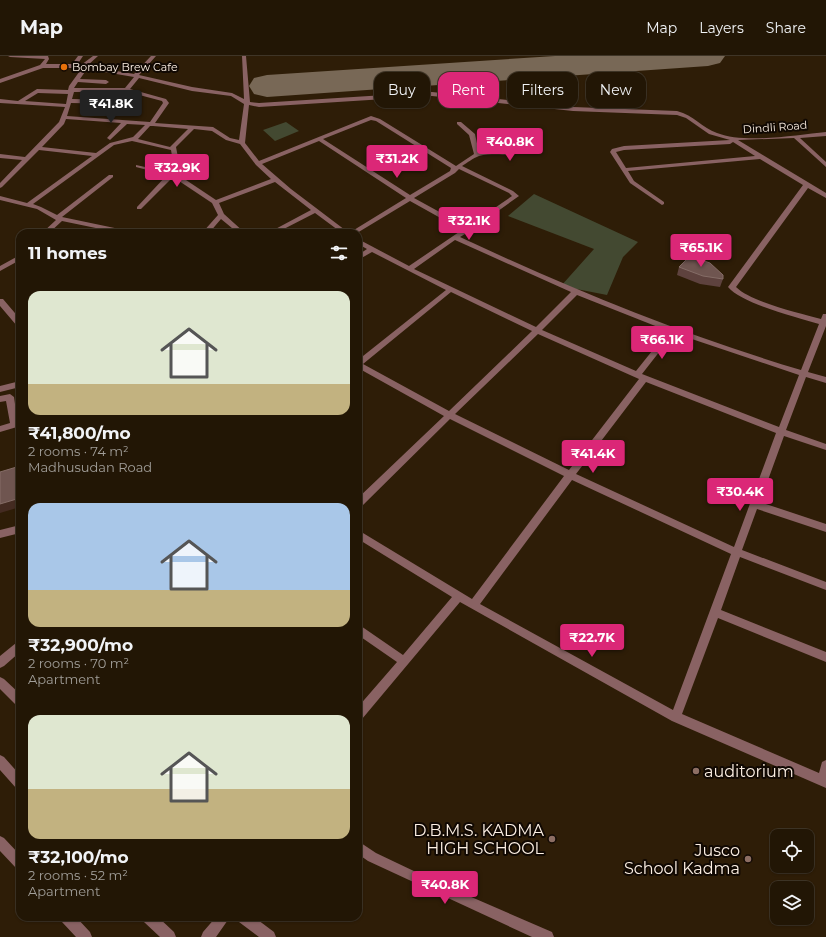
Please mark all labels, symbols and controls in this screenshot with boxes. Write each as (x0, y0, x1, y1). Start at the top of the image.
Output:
text: Map (20, 16, 63, 39)
text: Map (646, 19, 677, 37)
text: Layers (699, 19, 744, 37)
text: Share (766, 19, 806, 37)
place label: Bombay Brew Cafe (72, 60, 178, 74)
marker: Bombay Brew Cafe (59, 62, 69, 72)
chip: Buy (374, 72, 430, 108)
chip: Rent (438, 72, 499, 108)
chip: Filters (507, 72, 578, 108)
chip: New (586, 72, 646, 108)
pin: ₹41.8K (78, 90, 144, 124)
text: ₹41.8K (89, 95, 133, 111)
street label: Dindli Road (742, 118, 808, 136)
pin: ₹40.8K (477, 128, 543, 162)
text: ₹40.8K (486, 133, 534, 149)
pin: ₹31.2K (364, 145, 430, 179)
text: ₹31.2K (375, 150, 419, 166)
pin: ₹32.9K (144, 154, 210, 188)
text: ₹32.9K (154, 159, 200, 175)
pin: ₹32.1K (436, 207, 502, 241)
text: ₹32.1K (448, 212, 490, 228)
pin: ₹65.1K (668, 234, 734, 268)
text: ₹65.1K (679, 239, 723, 255)
icon: filters (328, 242, 350, 264)
text: 11 homes (28, 243, 107, 263)
icon: home (153, 317, 225, 389)
pin: ₹66.1K (629, 326, 695, 360)
text: ₹66.1K (640, 331, 684, 347)
text: ₹41,800/mo (28, 423, 131, 443)
pin: ₹41.4K (560, 440, 626, 474)
text: 2 rooms · 74 m² (28, 443, 129, 459)
text: ₹41.4K (571, 445, 615, 461)
text: Madhusudan Road (28, 459, 152, 475)
pin: ₹30.4K (707, 478, 773, 512)
text: ₹30.4K (716, 483, 764, 499)
icon: home (153, 529, 225, 601)
pin: ₹22.7K (559, 624, 625, 658)
text: ₹22.7K (569, 629, 615, 645)
text: ₹32,900/mo (28, 635, 133, 655)
text: 2 rooms · 70 m² (28, 655, 129, 671)
text: Apartment (28, 671, 100, 687)
icon: home (153, 741, 225, 813)
place label: auditorium (704, 762, 794, 781)
marker: auditorium (691, 766, 701, 776)
place label: D.B.M.S. KADMA HIGH SCHOOL (413, 821, 545, 858)
map controls (770, 829, 814, 925)
button: locate (770, 829, 814, 873)
marker: D.B.M.S. KADMA HIGH SCHOOL (547, 834, 557, 844)
place label: Jusco School Kadma (624, 841, 740, 878)
text: ₹32,100/mo (28, 847, 129, 867)
marker: Jusco School Kadma (743, 854, 753, 864)
text: 2 rooms · 52 m² (28, 867, 128, 883)
pin: ₹40.8K (412, 871, 478, 905)
text: ₹40.8K (421, 876, 469, 892)
button: layers (770, 881, 814, 925)
text: Apartment (28, 883, 100, 899)

